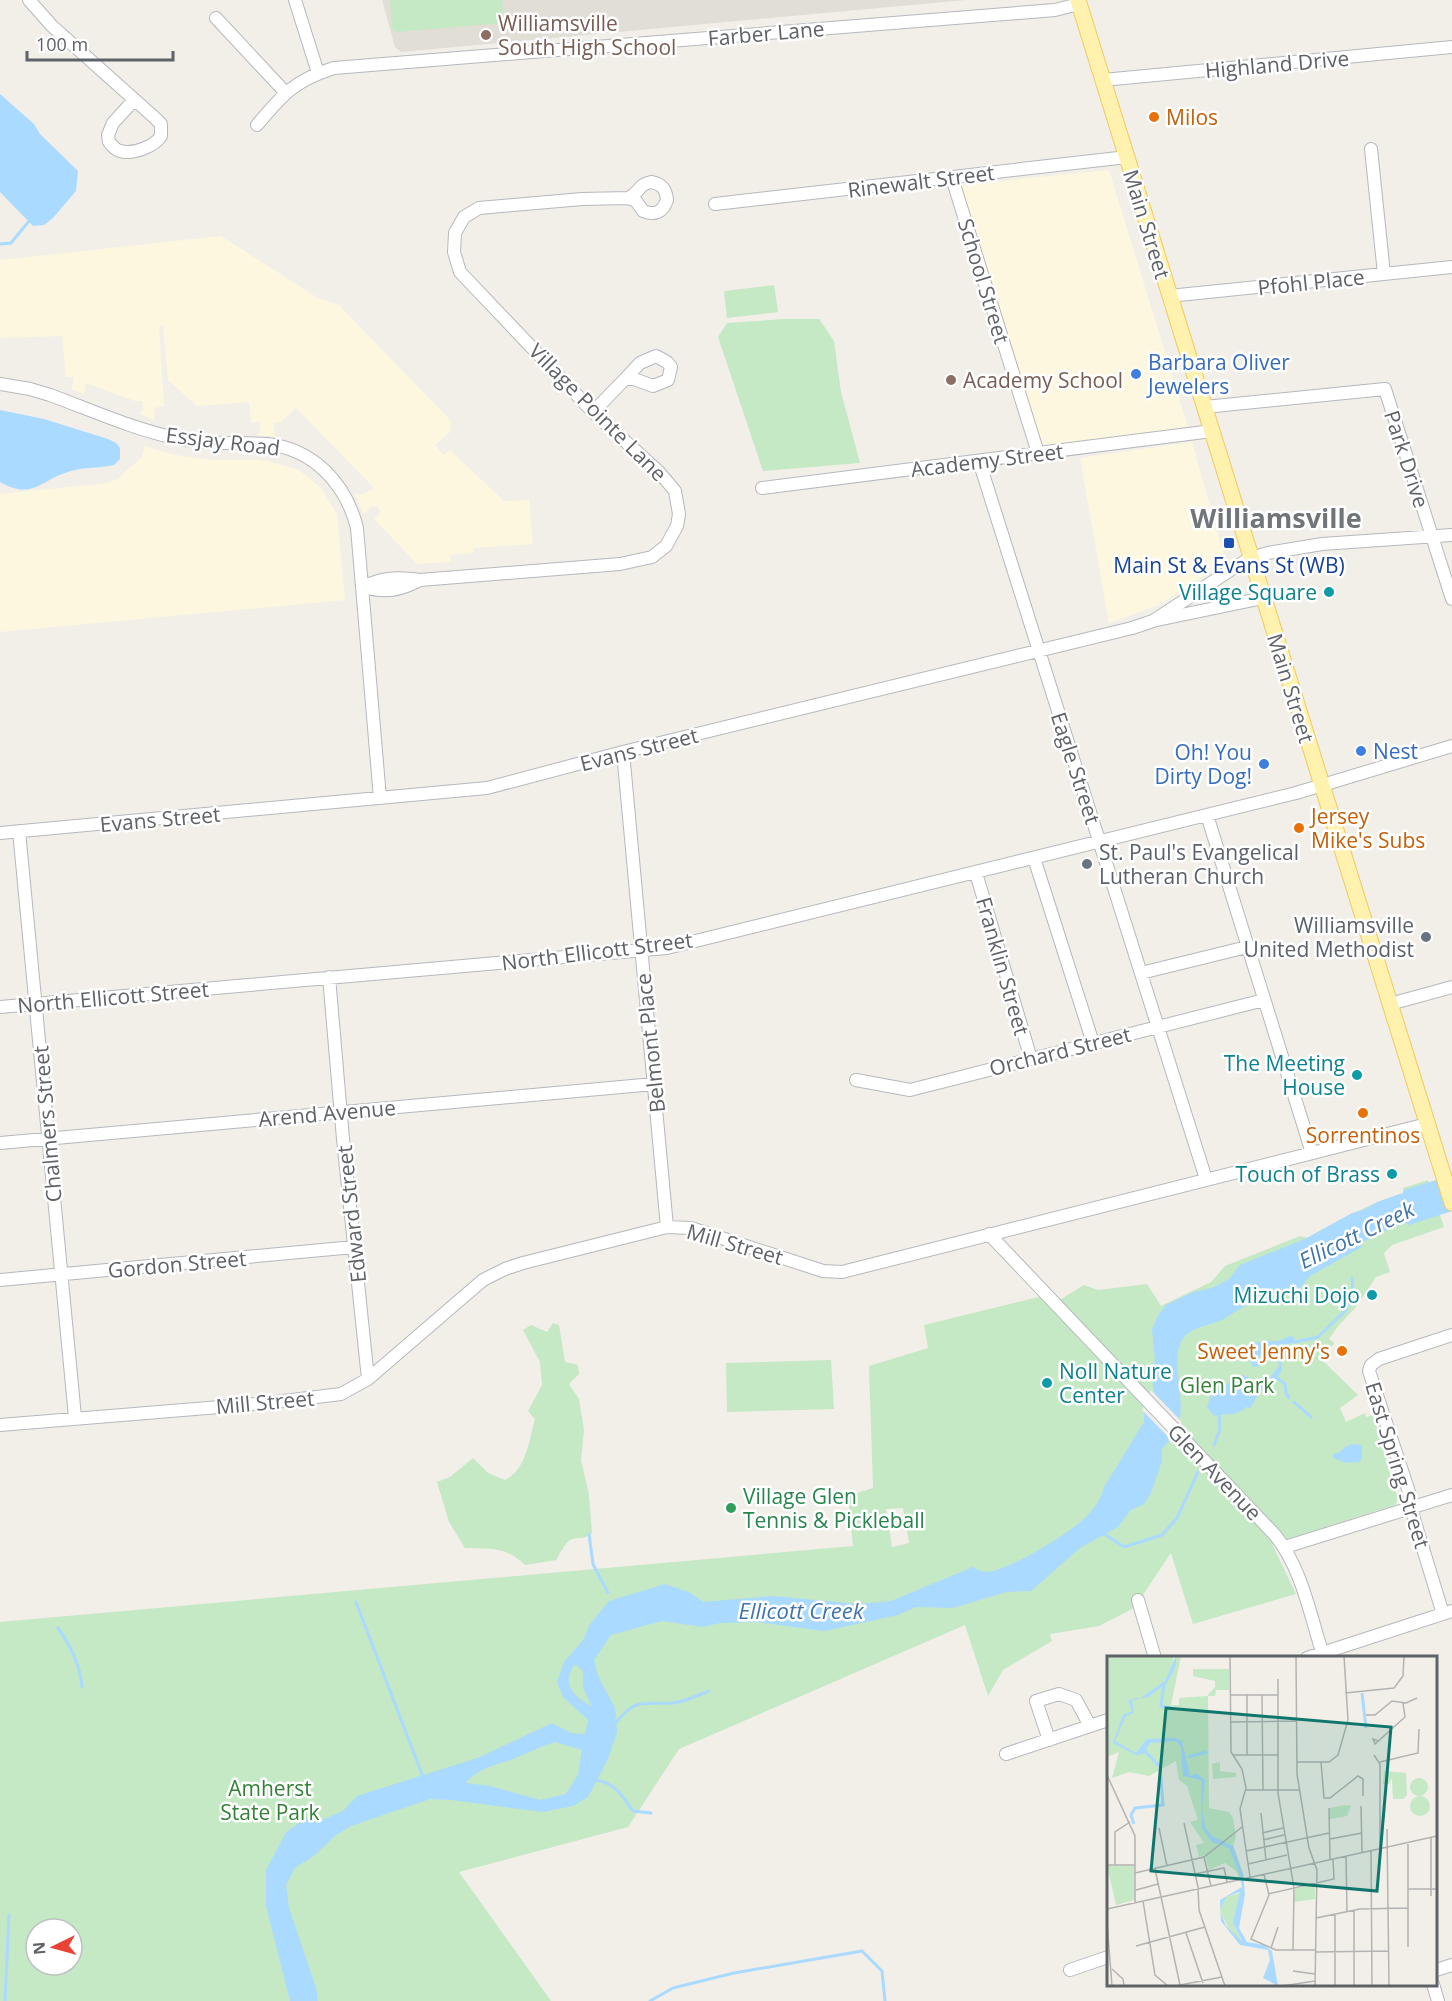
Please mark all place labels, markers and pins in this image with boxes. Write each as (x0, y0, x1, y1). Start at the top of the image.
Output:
place label: Williamsville South High School (498, 9, 676, 61)
marker: Williamsville South High School (479, 28, 493, 42)
place label: Milos (1166, 103, 1218, 131)
marker: Milos (1147, 110, 1161, 124)
place label: Barbara Oliver Jewelers (1146, 348, 1290, 400)
place label: Academy School (963, 366, 1123, 394)
marker: Barbara Oliver Jewelers (1129, 367, 1143, 381)
marker: Academy School (944, 373, 958, 387)
marker: Main St & Evans St (WB) (1222, 536, 1236, 550)
place label: Main St & Evans St (WB) (1113, 551, 1345, 579)
place label: Village Square (1179, 578, 1317, 606)
marker: Village Square (1322, 585, 1336, 599)
place label: Nest (1373, 737, 1418, 765)
place label: Oh! You Dirty Dog! (1155, 738, 1252, 790)
marker: Nest (1354, 744, 1368, 758)
marker: Oh! You Dirty Dog! (1257, 757, 1271, 771)
place label: Jersey Mike's Subs (1309, 802, 1425, 854)
marker: Jersey Mike's Subs (1292, 821, 1306, 835)
place label: St. Paul's Evangelical Lutheran Church (1099, 838, 1299, 890)
marker: St. Paul's Evangelical Lutheran Church (1080, 857, 1094, 871)
place label: Williamsville United Methodist (1244, 911, 1414, 963)
marker: Williamsville United Methodist (1419, 930, 1433, 944)
place label: The Meeting House (1224, 1049, 1345, 1101)
marker: The Meeting House (1350, 1068, 1364, 1082)
marker: Sorrentinos (1356, 1106, 1370, 1120)
place label: Sorrentinos (1306, 1121, 1420, 1149)
place label: Touch of Brass (1236, 1160, 1380, 1188)
marker: Touch of Brass (1385, 1167, 1399, 1181)
place label: Mizuchi Dojo (1234, 1281, 1360, 1309)
marker: Mizuchi Dojo (1365, 1288, 1379, 1302)
place label: Sweet Jenny's (1197, 1337, 1330, 1365)
marker: Sweet Jenny's (1335, 1344, 1349, 1358)
place label: Noll Nature Center (1059, 1357, 1172, 1409)
marker: Noll Nature Center (1040, 1376, 1054, 1390)
place label: Village Glen Tennis & Pickleball (743, 1482, 925, 1534)
marker: Village Glen Tennis & Pickleball (724, 1501, 738, 1515)

